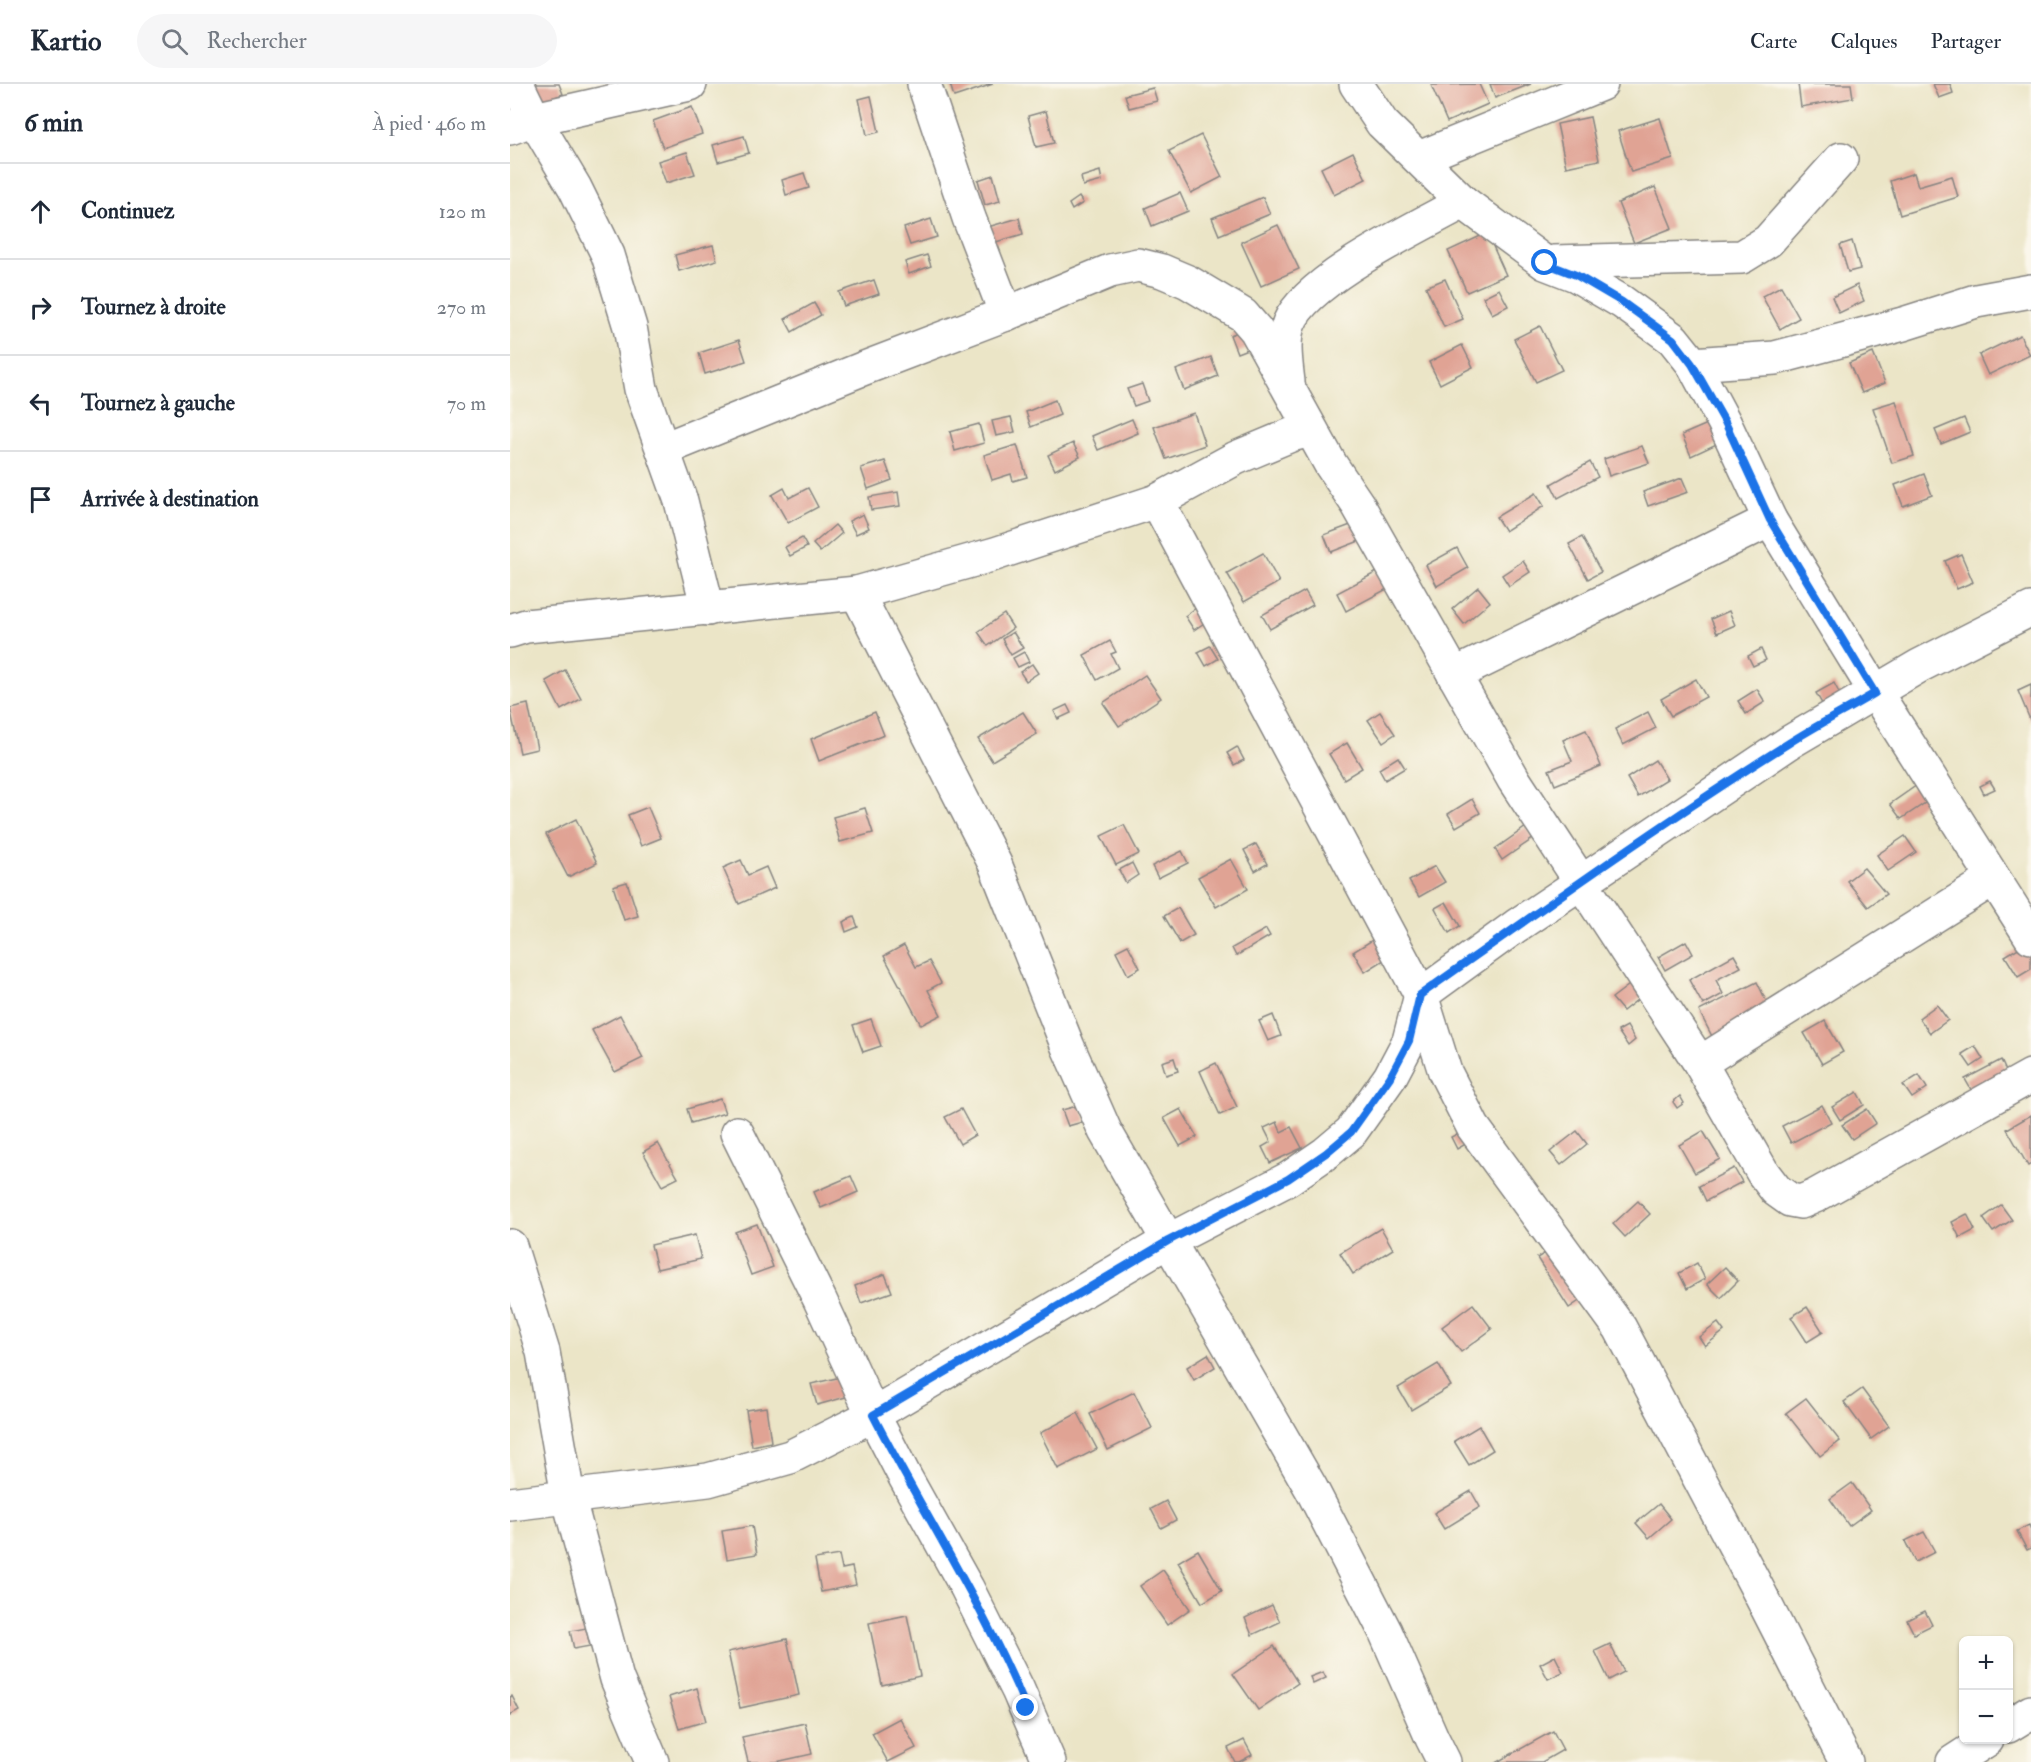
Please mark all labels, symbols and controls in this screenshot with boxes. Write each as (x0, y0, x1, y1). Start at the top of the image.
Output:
search box (137, 14, 557, 68)
text: Kartio (30, 24, 101, 59)
icon: search (158, 25, 191, 58)
text: Rechercher (206, 27, 307, 55)
text: Carte (1750, 28, 1797, 55)
text: Calques (1830, 28, 1897, 55)
text: Partager (1930, 28, 2001, 55)
text: 6 min (24, 107, 83, 139)
text: À pied · 460 m (372, 111, 486, 136)
icon: ahead (24, 195, 57, 228)
text: Continuez (81, 197, 174, 225)
text: 120 m (439, 199, 486, 224)
route start (1531, 249, 1557, 275)
icon: right (24, 291, 57, 324)
text: Tournez à droite (81, 293, 226, 321)
text: 270 m (437, 295, 486, 320)
icon: left (24, 387, 57, 420)
text: Tournez à gauche (81, 389, 235, 417)
text: 70 m (447, 391, 486, 416)
icon: arrive (24, 483, 57, 516)
text: Arrivée à destination (81, 485, 259, 513)
map controls (1959, 1636, 2013, 1744)
button: + (1959, 1636, 2013, 1690)
button: − (1959, 1690, 2013, 1744)
route end (1012, 1694, 1038, 1720)

